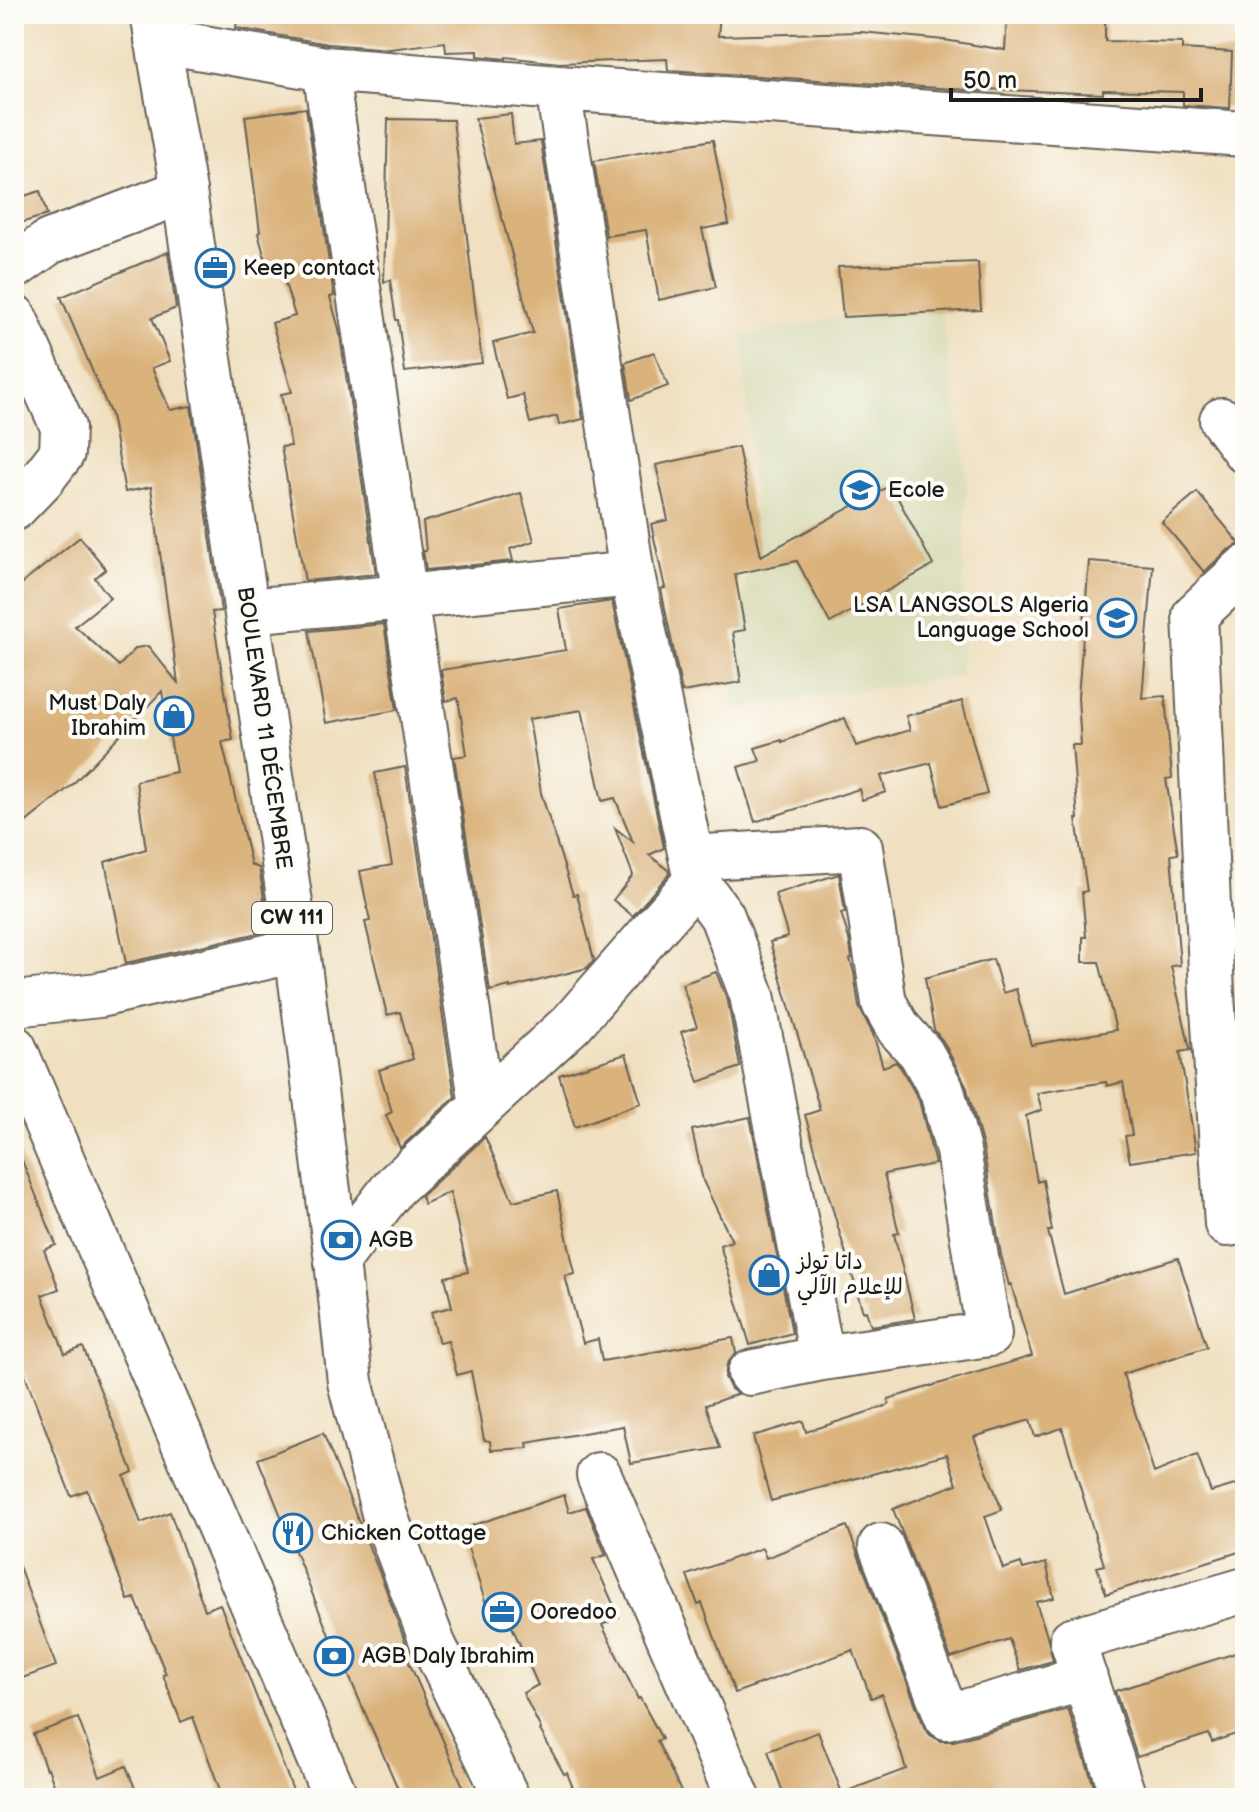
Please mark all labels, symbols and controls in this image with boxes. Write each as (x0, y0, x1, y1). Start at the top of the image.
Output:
scale bar (951, 52, 1201, 102)
text: 50 m (963, 66, 1017, 95)
office icon: Keep contact (194, 247, 236, 289)
place label: Keep contact (243, 255, 376, 282)
school or university icon: Ecole (839, 469, 881, 511)
place label: Ecole (888, 477, 945, 504)
street label: BOULEVARD 11 DÉCEMBRE (231, 585, 298, 871)
place label: LSA LANGSOLS Algeria Language School (853, 592, 1089, 644)
school or university icon: LSA LANGSOLS Algeria Language School (1096, 597, 1138, 639)
place label: Must Daly Ibrahim (48, 690, 146, 742)
shop icon: Must Daly Ibrahim (153, 695, 195, 737)
road number: CW 111 (252, 902, 332, 934)
bank icon: AGB (320, 1219, 362, 1261)
place label: AGB (369, 1227, 413, 1254)
place label: داتا تولز للإعلام الآلي (795, 1249, 903, 1306)
shop icon: داتا تولز للإعلام الآلي (748, 1254, 790, 1296)
restaurant icon: Chicken Cottage (272, 1512, 314, 1554)
place label: Chicken Cottage (321, 1520, 486, 1547)
office icon: Ooredoo (481, 1591, 523, 1633)
place label: Ooredoo (530, 1599, 617, 1626)
bank icon: AGB Daly Ibrahim (313, 1635, 355, 1677)
place label: AGB Daly Ibrahim (362, 1643, 535, 1670)

